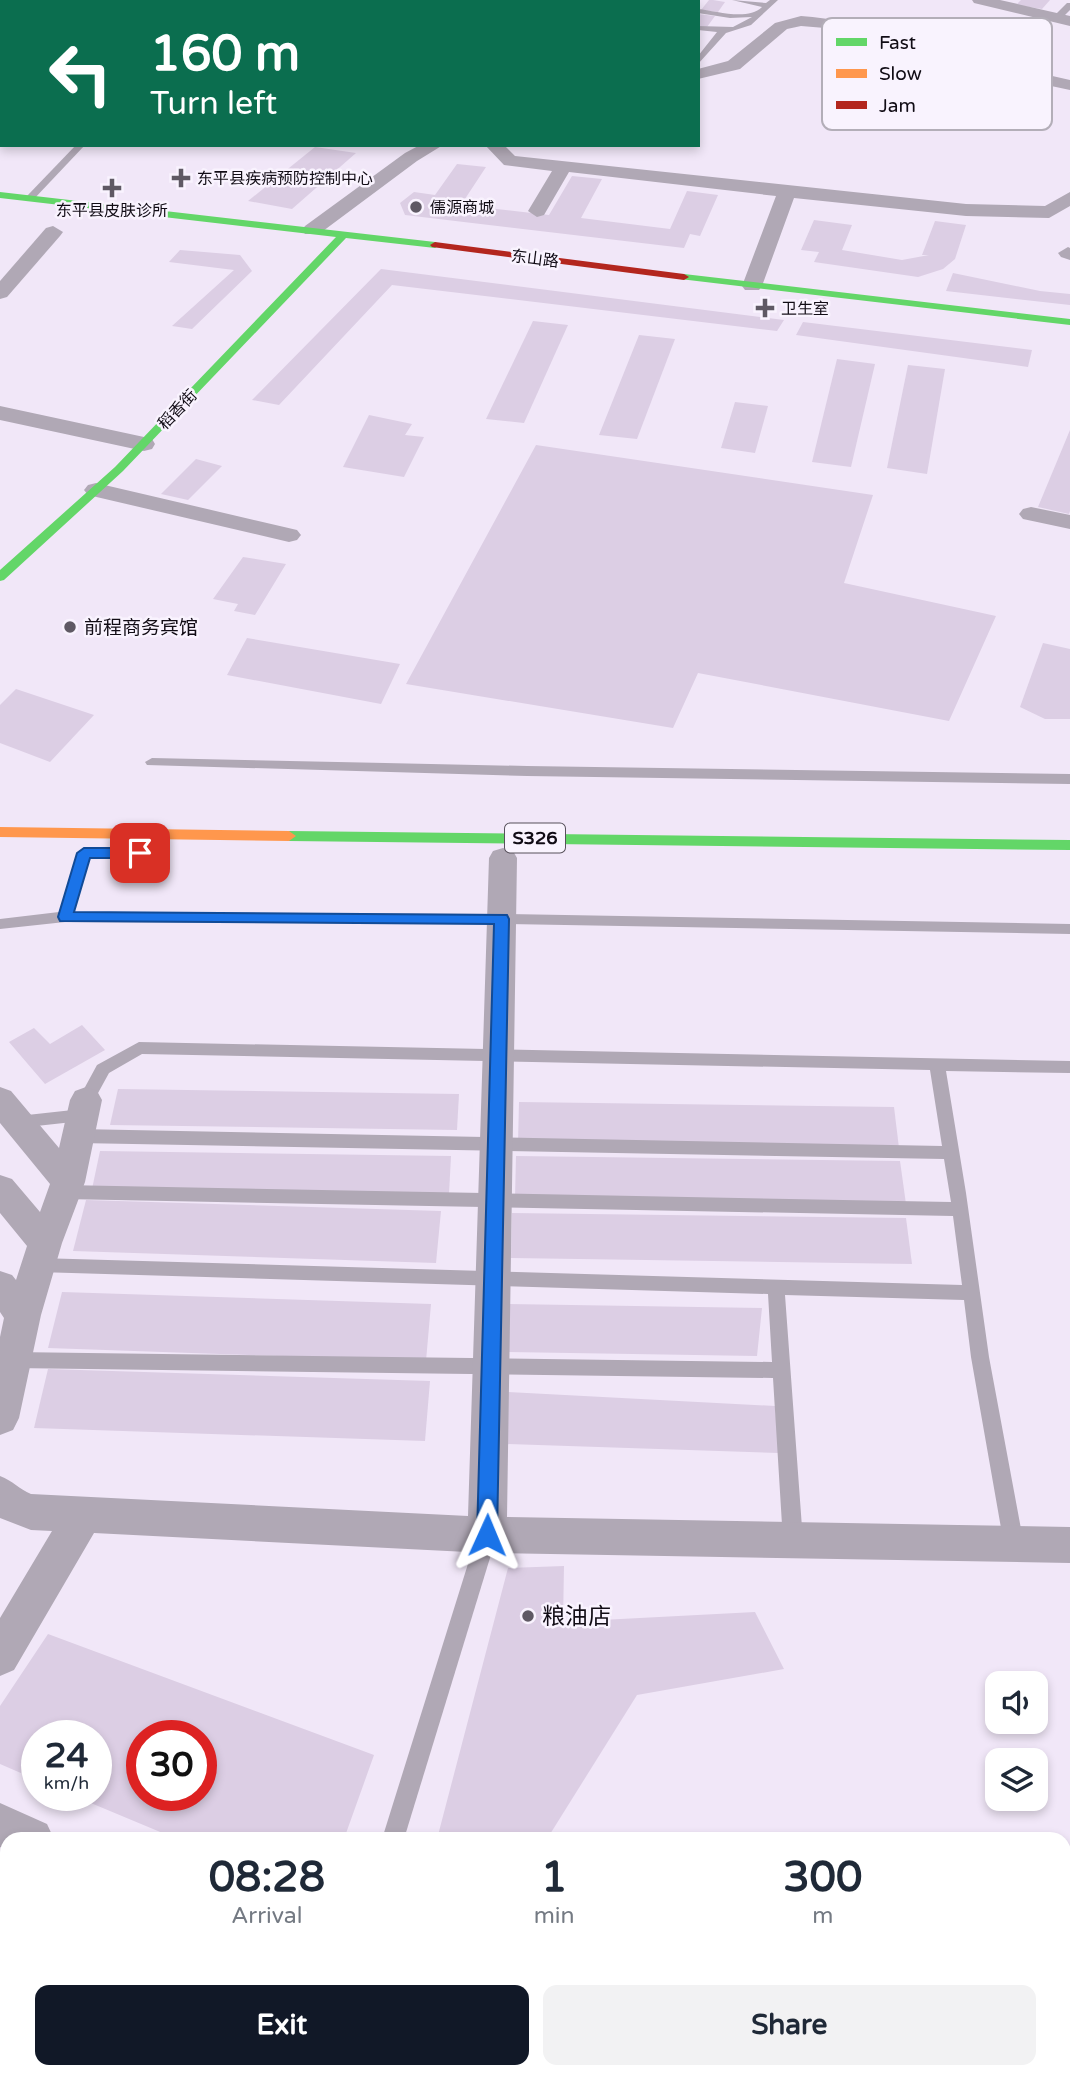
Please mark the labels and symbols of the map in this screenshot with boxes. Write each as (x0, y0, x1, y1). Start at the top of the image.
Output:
legend (822, 18, 1052, 130)
text: Fast (879, 32, 916, 54)
text: Slow (879, 63, 922, 85)
text: Jam (879, 95, 916, 117)
marker: 东平县疾病预防控制中心 (171, 168, 191, 188)
place label: 东平县疾病预防控制中心 (197, 169, 373, 189)
marker: 东平县皮肤诊所 (102, 178, 122, 198)
place label: 儒源商城 (430, 198, 494, 218)
marker: 儒源商城 (408, 199, 424, 215)
place label: 东平县皮肤诊所 (56, 201, 168, 221)
street label: 东山路 (510, 246, 560, 272)
marker: 卫生室 (755, 298, 775, 318)
place label: 卫生室 (781, 299, 829, 319)
street label: 稻香街 (154, 385, 202, 434)
place label: 前程商务宾馆 (84, 617, 198, 639)
marker: 前程商务宾馆 (62, 619, 78, 635)
pin (110, 823, 170, 883)
road number: S326 (505, 824, 565, 852)
position arrow (450, 1498, 524, 1572)
place label: 粮油店 (542, 1603, 611, 1631)
marker: 粮油店 (520, 1608, 536, 1624)
speed limit sign: 30 (126, 1720, 217, 1811)

